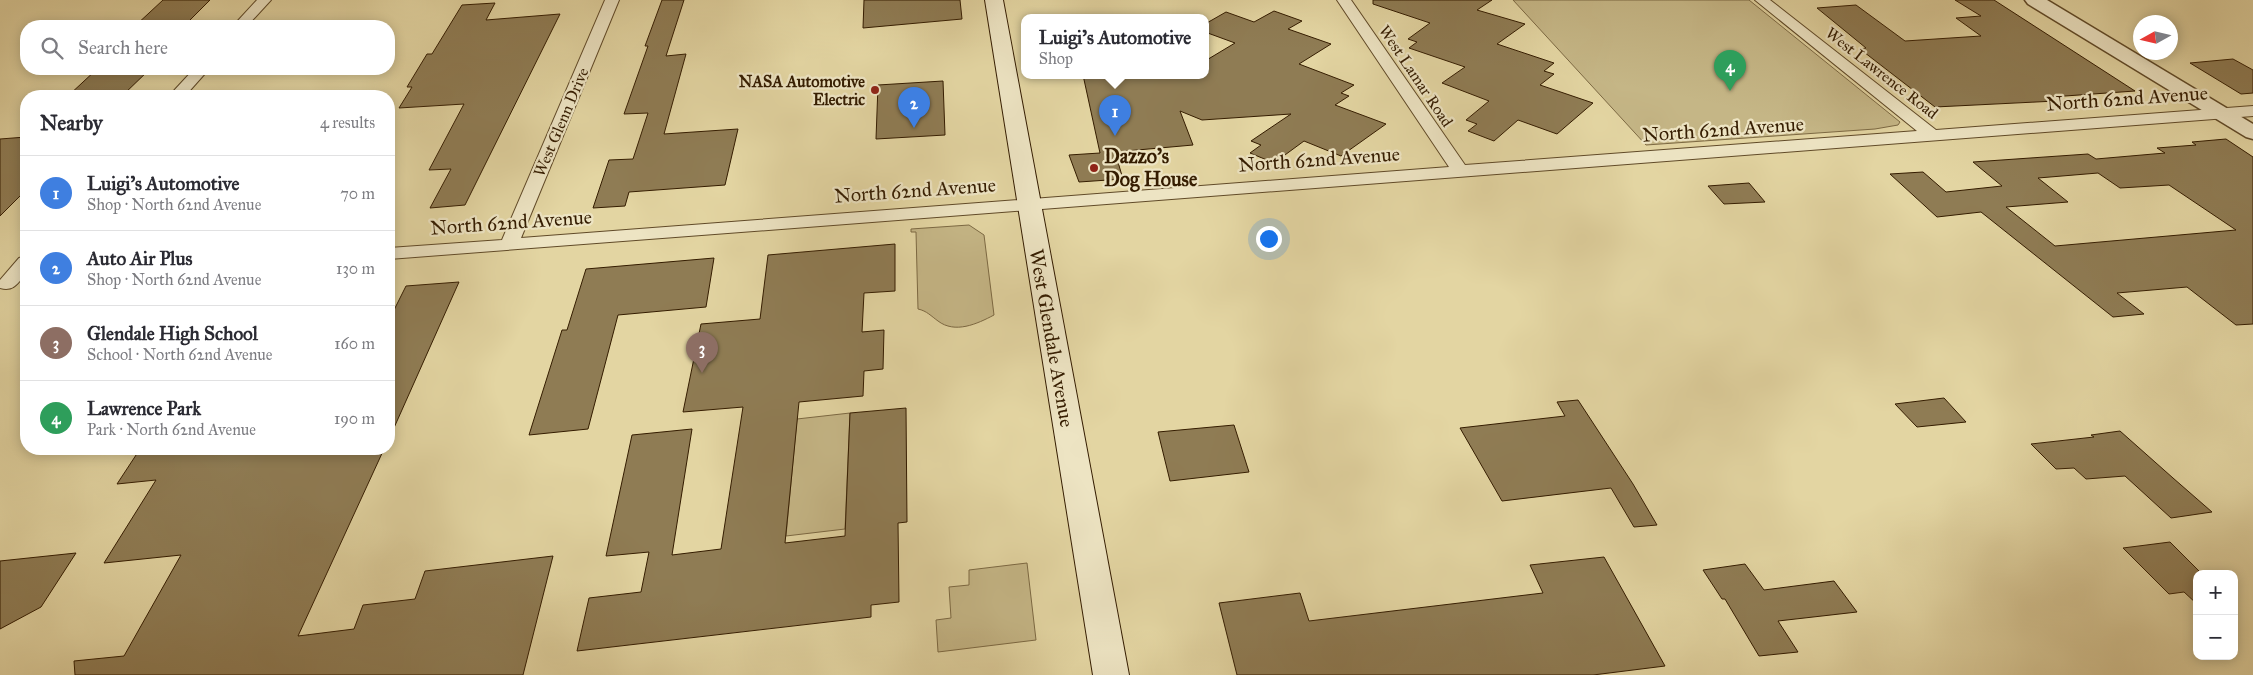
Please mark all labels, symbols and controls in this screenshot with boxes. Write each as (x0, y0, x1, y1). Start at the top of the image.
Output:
popup (1021, 14, 1209, 79)
north arrow (2133, 15, 2178, 60)
search box (20, 20, 395, 75)
street label: West Lamar Road (1375, 22, 1457, 130)
street label: West Lawrence Road (1822, 23, 1942, 123)
text: Luigi's Automotive (1039, 26, 1191, 49)
icon: search (38, 34, 66, 62)
text: Search here (78, 36, 168, 59)
text: Shop (1039, 49, 1073, 68)
pin: 4 (1714, 50, 1746, 91)
street label: West Glenn Drive (529, 64, 593, 179)
place label: NASA Automotive Electric (739, 72, 865, 109)
street label: North 62nd Avenue (2045, 80, 2209, 116)
marker: NASA Automotive Electric (869, 84, 881, 96)
pin: 2 (898, 87, 930, 128)
pin: 1 (1099, 95, 1131, 136)
text: Nearby (40, 110, 103, 136)
street label: North 62nd Avenue (1641, 111, 1805, 147)
text: 4 results (320, 113, 375, 132)
street label: North 62nd Avenue (1237, 141, 1401, 177)
place label: Dazzo's Dog House (1104, 144, 1198, 192)
marker: Dazzo's Dog House (1088, 162, 1100, 174)
text: Luigi's Automotive (87, 172, 239, 195)
street label: North 62nd Avenue (833, 172, 997, 208)
text: 1 (53, 184, 59, 203)
text: 70 m (340, 184, 375, 203)
text: Shop · North 62nd Avenue (87, 195, 261, 214)
street label: North 62nd Avenue (429, 204, 593, 240)
your location (1256, 226, 1282, 252)
text: Auto Air Plus (87, 247, 192, 270)
street label: West Glendale Avenue (1024, 247, 1080, 429)
text: 2 (52, 259, 60, 278)
text: 130 m (336, 259, 375, 278)
text: Shop · North 62nd Avenue (87, 270, 261, 289)
text: Glendale High School (87, 322, 258, 345)
pin: 3 (686, 332, 718, 373)
text: 3 (53, 334, 59, 353)
text: 160 m (334, 334, 375, 353)
text: School · North 62nd Avenue (87, 345, 272, 364)
text: Lawrence Park (87, 397, 201, 420)
text: 4 (52, 409, 60, 428)
text: 190 m (334, 409, 375, 428)
text: Park · North 62nd Avenue (87, 420, 256, 439)
map controls (2193, 570, 2238, 660)
button: + (2193, 570, 2238, 615)
button: − (2193, 615, 2238, 660)

